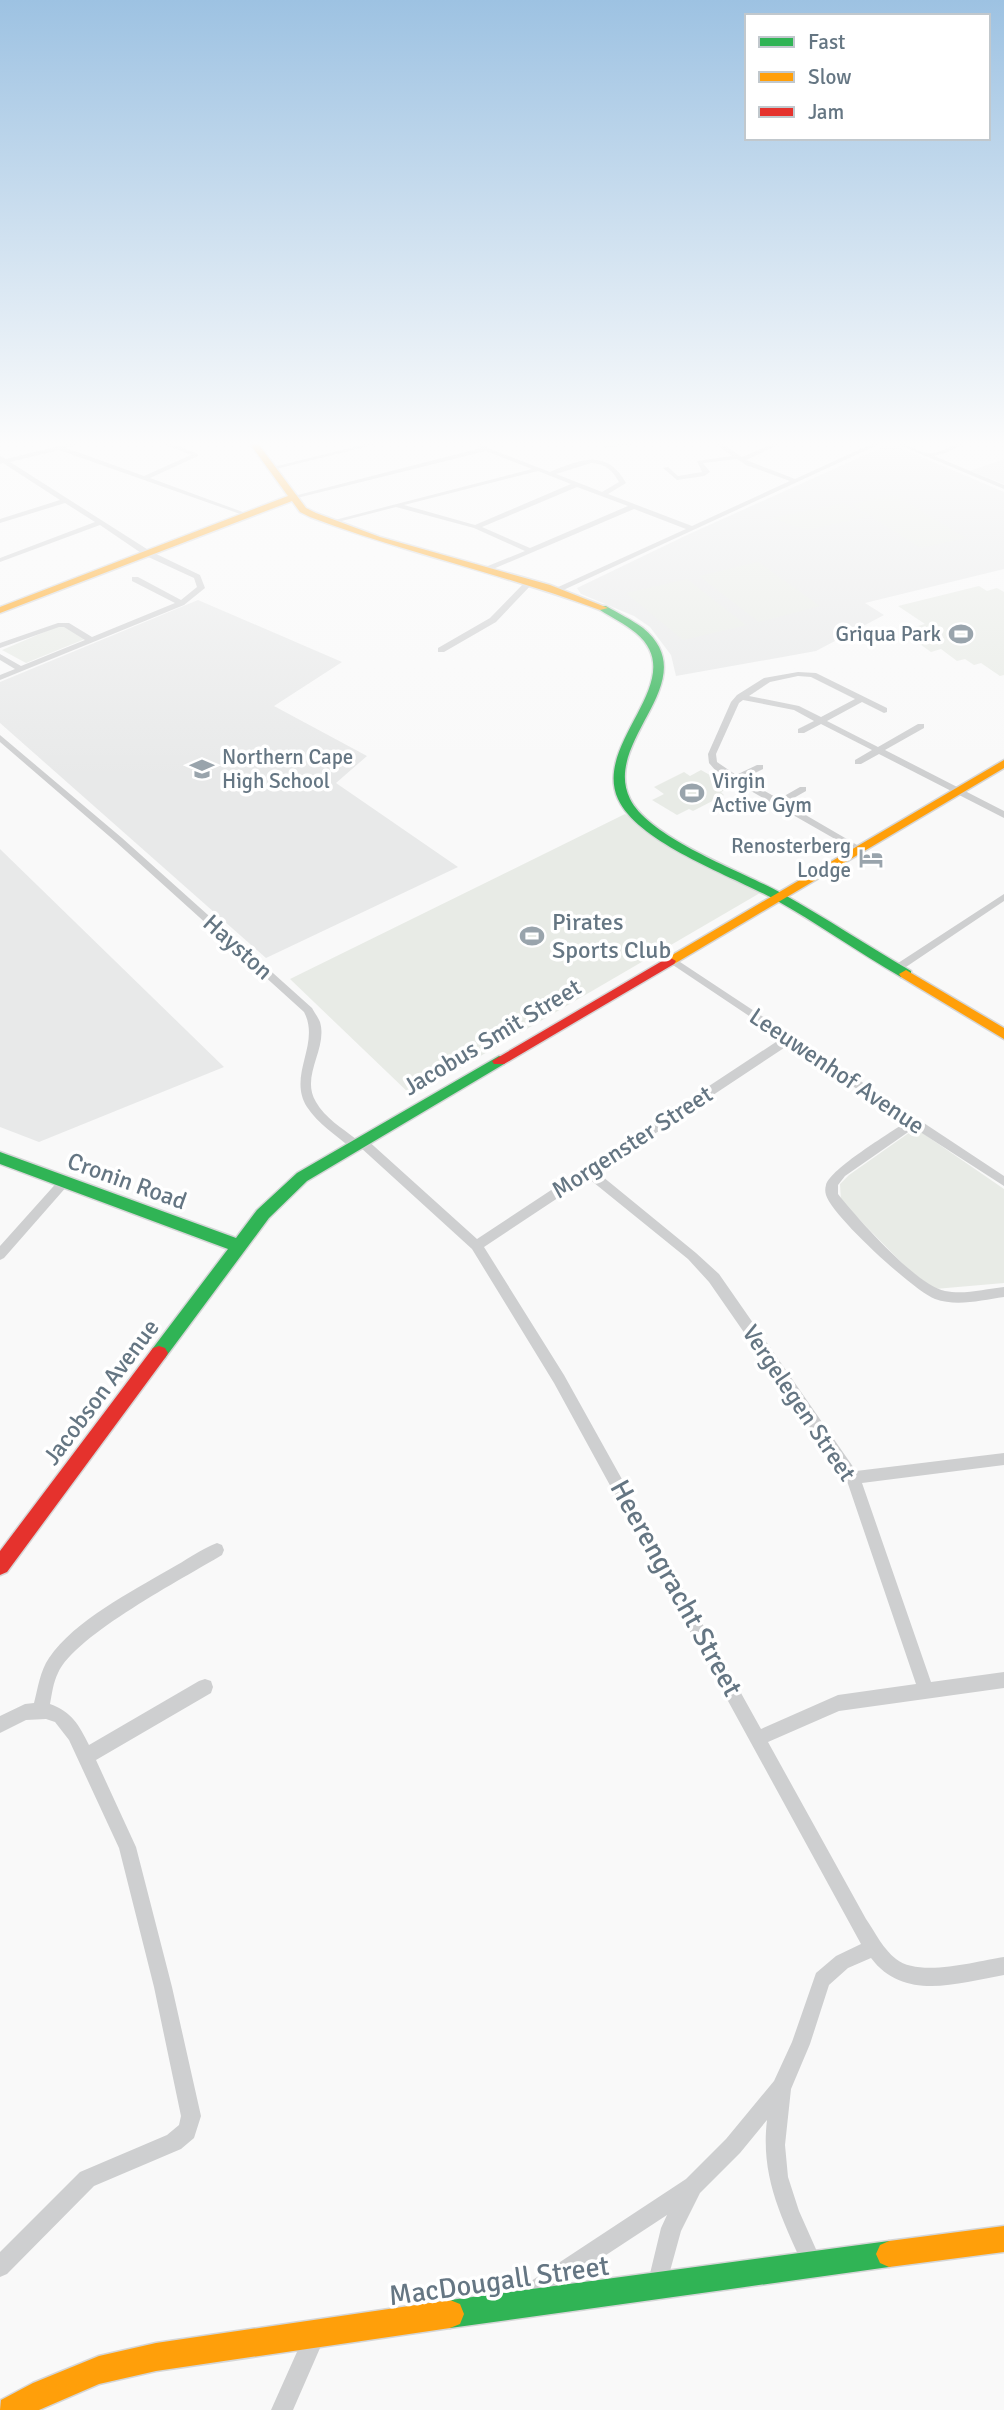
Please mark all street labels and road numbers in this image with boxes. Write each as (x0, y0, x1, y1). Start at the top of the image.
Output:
street label: Hayston (197, 908, 279, 986)
street label: Jacobus Smit Street (397, 972, 587, 1102)
street label: Leeuwenhof Avenue (744, 1001, 930, 1141)
street label: Morgenster Street (546, 1079, 718, 1205)
street label: Cronin Road (63, 1146, 191, 1216)
street label: Jacobson Avenue (36, 1313, 166, 1471)
street label: Vergelegen Street (736, 1319, 862, 1487)
street label: Heerengracht Street (602, 1474, 750, 1702)
street label: MacDougall Street (387, 2249, 612, 2313)

